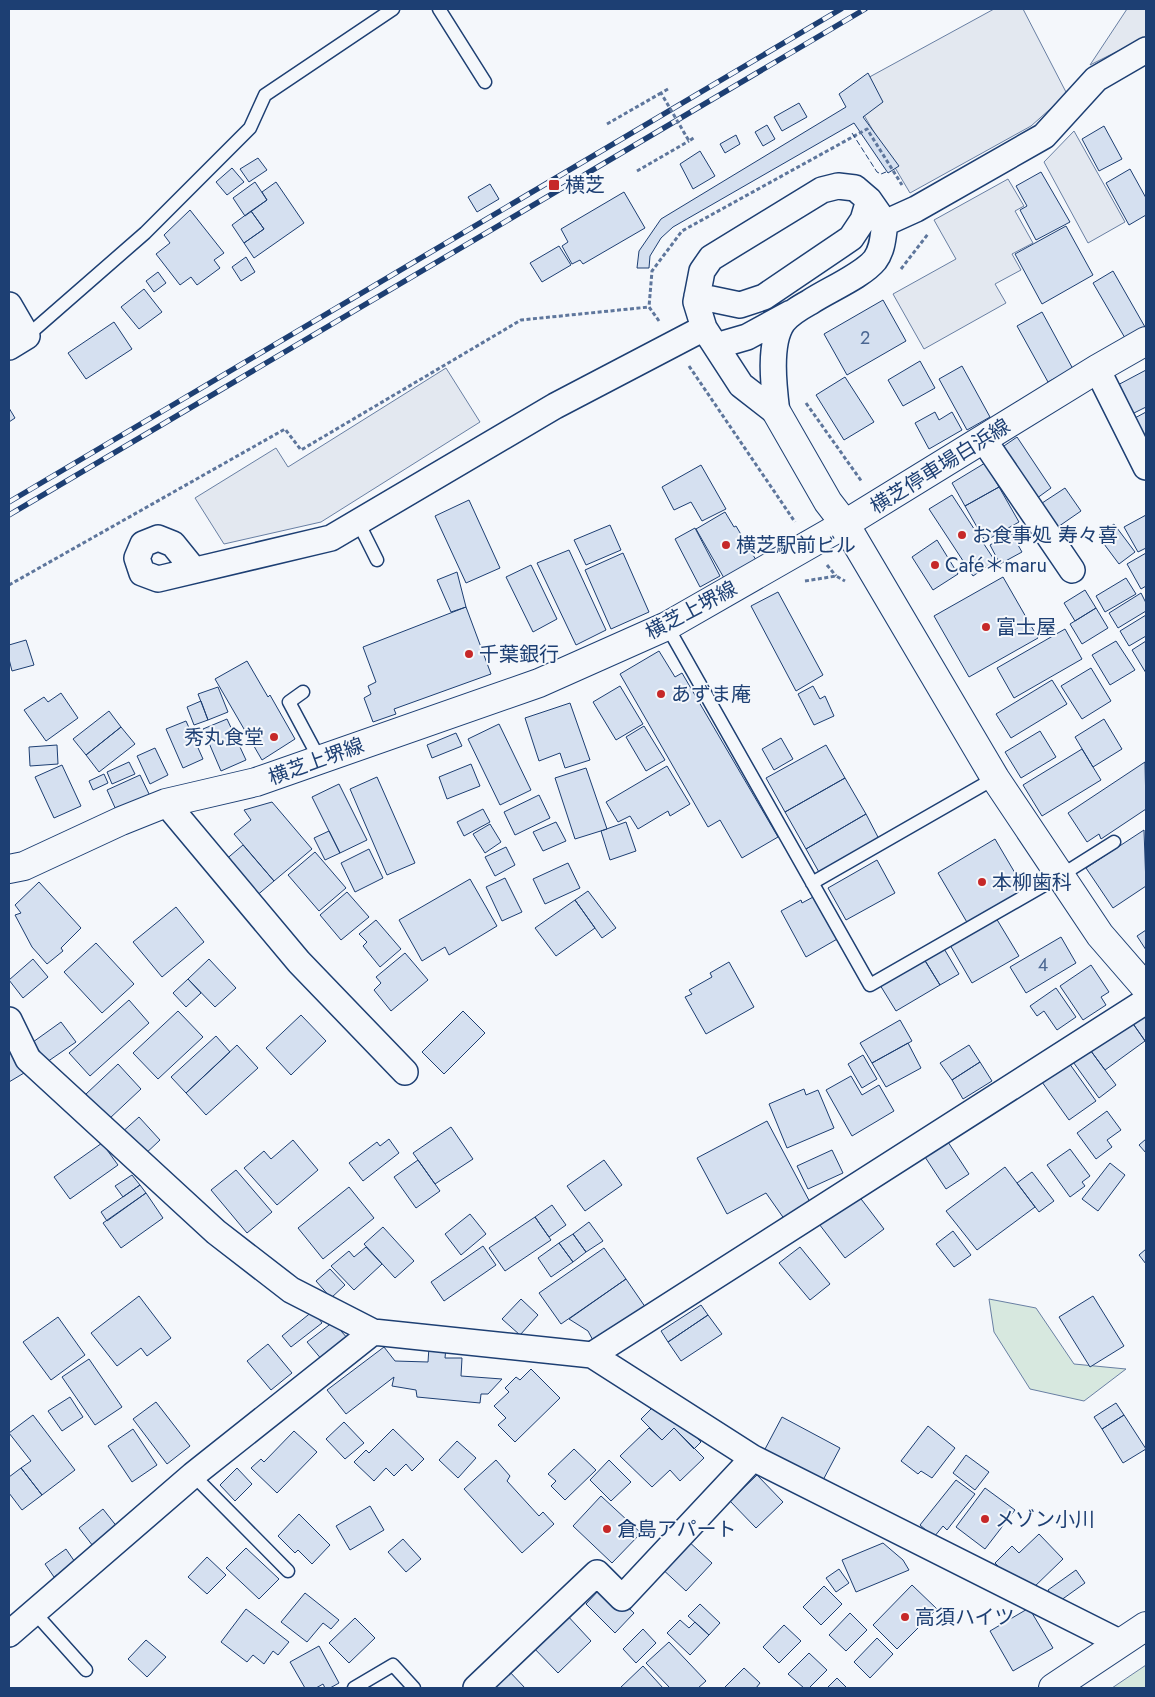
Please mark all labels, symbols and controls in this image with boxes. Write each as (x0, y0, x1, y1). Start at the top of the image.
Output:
place label: 横芝 (565, 171, 605, 200)
marker: 横芝 (547, 178, 561, 192)
house number: 2 (860, 325, 870, 351)
street label: 横芝停車場白浜線 (865, 412, 1016, 521)
place label: お食事処 寿々喜 (972, 521, 1118, 550)
marker: お食事処 寿々喜 (956, 529, 968, 541)
place label: 横芝駅前ビル (736, 531, 856, 560)
marker: 横芝駅前ビル (720, 539, 732, 551)
place label: Café＊maru (945, 551, 1047, 580)
marker: Café＊maru (929, 559, 941, 571)
street label: 横芝上堺線 (640, 574, 742, 647)
place label: 富士屋 (996, 613, 1056, 642)
marker: 富士屋 (980, 621, 992, 633)
place label: 千葉銀行 (479, 640, 559, 669)
marker: 千葉銀行 (463, 648, 475, 660)
place label: あずま庵 (671, 680, 751, 709)
marker: あずま庵 (655, 688, 667, 700)
place label: 秀丸食堂 (184, 723, 264, 752)
street label: 横芝上堺線 (264, 731, 368, 792)
marker: 秀丸食堂 (268, 731, 280, 743)
place label: 本柳歯科 (992, 868, 1072, 897)
marker: 本柳歯科 (976, 876, 988, 888)
house number: 4 (1038, 952, 1048, 978)
place label: メゾン小川 (995, 1505, 1095, 1534)
marker: メゾン小川 (979, 1513, 991, 1525)
place label: 倉島アパート (617, 1515, 737, 1544)
marker: 倉島アパート (601, 1523, 613, 1535)
place label: 高須ハイツ (915, 1603, 1015, 1632)
marker: 高須ハイツ (899, 1611, 911, 1623)

